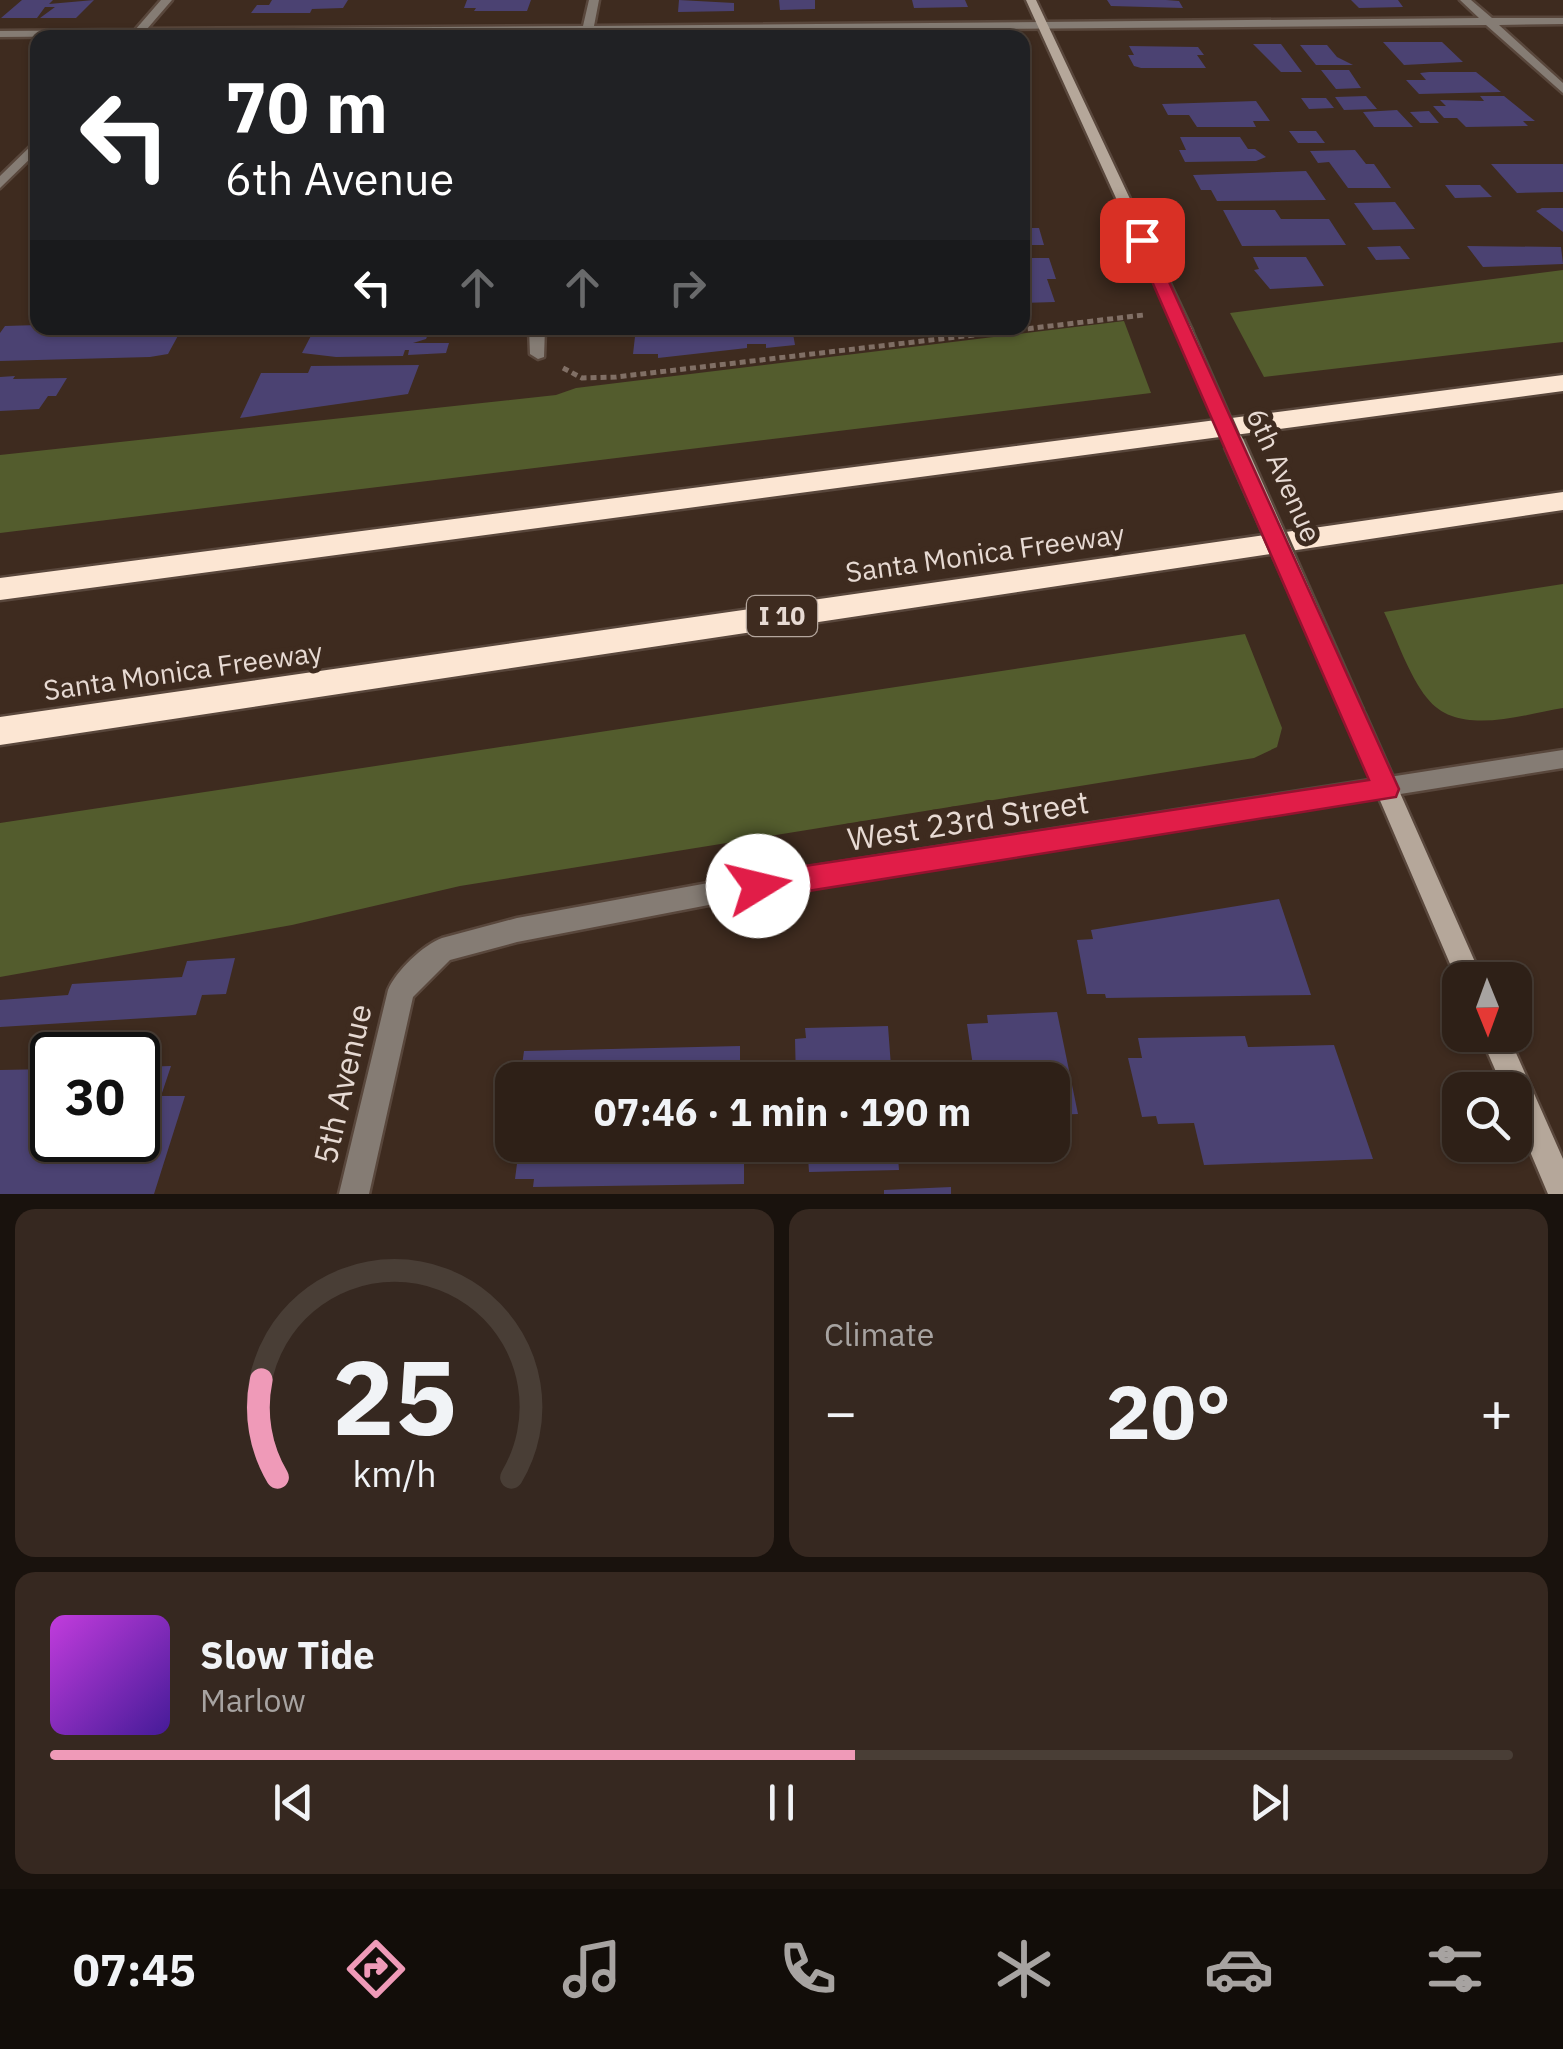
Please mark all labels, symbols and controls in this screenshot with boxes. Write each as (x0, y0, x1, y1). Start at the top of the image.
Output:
text: 70 m (225, 61, 388, 152)
icon: left (60, 70, 190, 200)
text: 6th Avenue (225, 149, 454, 207)
pin (1100, 198, 1185, 283)
icon: arrive (1115, 213, 1170, 268)
icon: left (345, 260, 400, 315)
icon: ahead (450, 260, 505, 315)
icon: ahead (555, 260, 610, 315)
icon: right (660, 260, 715, 315)
street label: 6th Avenue (1239, 402, 1330, 547)
street label: Santa Monica Freeway (843, 515, 1127, 590)
road number: I 10 (747, 596, 817, 636)
street label: Santa Monica Freeway (41, 633, 325, 708)
street label: West 23rd Street (844, 780, 1091, 860)
position arrow (706, 834, 810, 938)
north arrow (1442, 962, 1532, 1052)
map controls (1442, 962, 1532, 1162)
street label: 5th Avenue (303, 1000, 381, 1168)
speed limit sign: 30 (30, 1032, 160, 1162)
button: search (1442, 1072, 1532, 1162)
text: 07:46 · 1 min · 190 m (594, 1087, 971, 1136)
text: Climate (824, 1313, 934, 1355)
text: 25 (332, 1328, 457, 1464)
text: 20° (1106, 1362, 1231, 1460)
text: − (824, 1376, 857, 1447)
text: + (1480, 1376, 1513, 1447)
text: km/h (352, 1450, 437, 1497)
text: Slow Tide (200, 1630, 375, 1679)
text: Marlow (200, 1679, 306, 1721)
icon: previous (266, 1775, 321, 1830)
icon: pause (754, 1775, 809, 1830)
icon: next (1242, 1775, 1297, 1830)
icon: directions (341, 1934, 411, 2004)
icon: music (557, 1934, 627, 2004)
icon: phone (773, 1934, 843, 2004)
icon: climate (989, 1934, 1059, 2004)
icon: car (1204, 1934, 1274, 2004)
icon: filters (1420, 1934, 1490, 2004)
text: 07:45 (73, 1940, 196, 1998)

